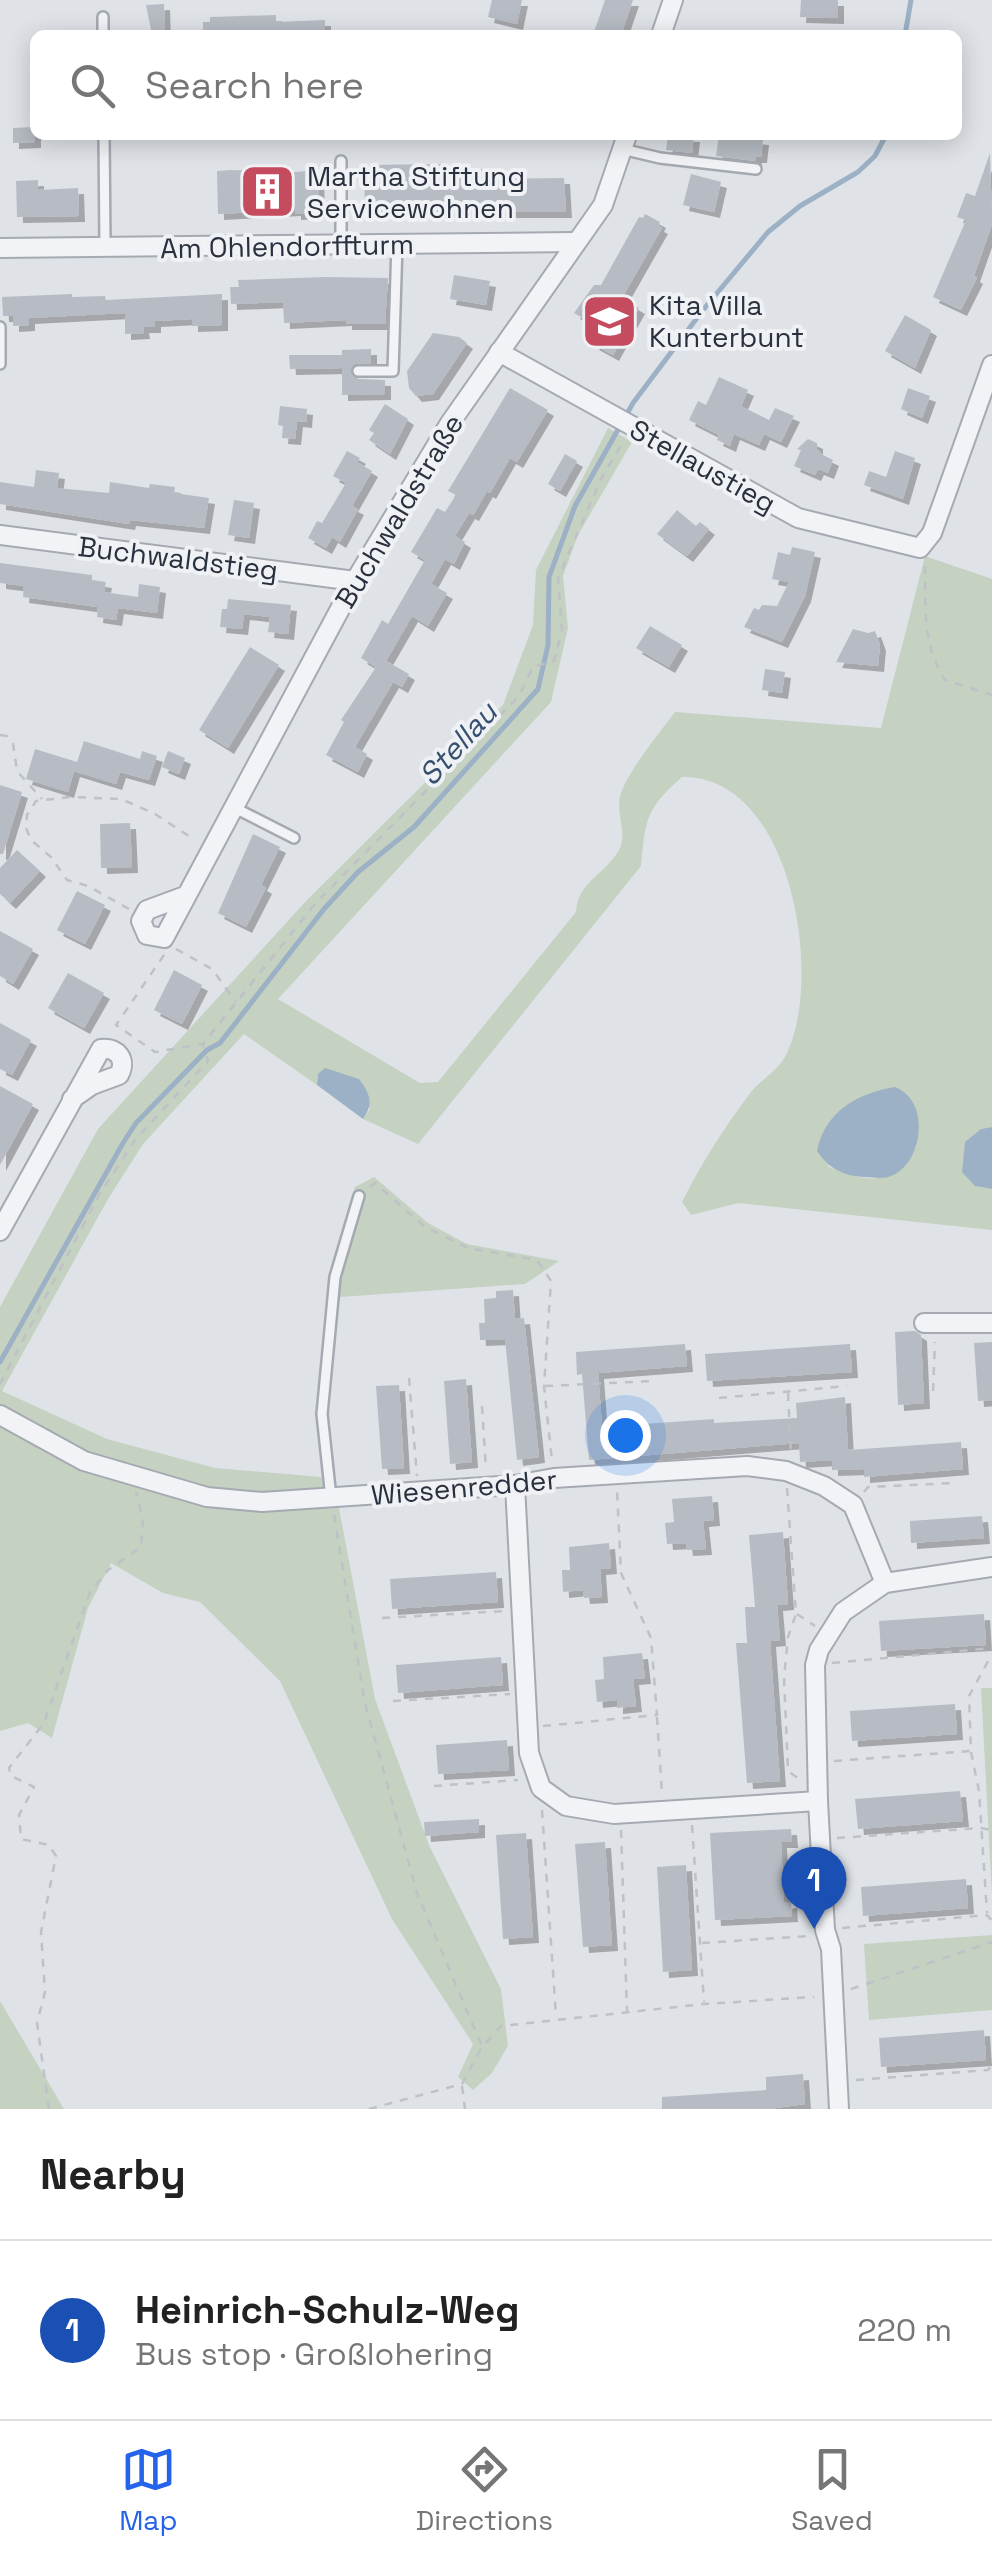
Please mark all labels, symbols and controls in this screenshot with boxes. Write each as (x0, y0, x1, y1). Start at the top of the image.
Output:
search box (30, 30, 962, 140)
icon: search (65, 58, 120, 113)
text: Search here (145, 61, 364, 109)
place label: Martha Stiftung Servicewohnen (307, 158, 525, 226)
building icon: Martha Stiftung Servicewohnen (238, 162, 298, 222)
street label: Am Ohlendorffturm (160, 226, 414, 266)
place label: Kita Villa Kunterbunt (649, 287, 804, 355)
school or university icon: Kita Villa Kunterbunt (580, 291, 640, 351)
street label: Buchwaldstraße (327, 407, 471, 615)
street label: Stellaustieg (624, 411, 782, 521)
street label: Buchwaldstieg (76, 528, 280, 588)
water label: Stellau (410, 692, 506, 794)
your location (600, 1410, 651, 1461)
street label: Wiesenredder (370, 1461, 558, 1513)
pin: 1 (782, 1846, 846, 1929)
text: Nearby (40, 2148, 186, 2201)
text: Heinrich-Schulz-Weg (135, 2286, 520, 2334)
text: 1 (65, 2310, 80, 2350)
text: 220 m (857, 2310, 952, 2350)
text: Bus stop · Großlohering (135, 2334, 493, 2374)
tab: Map (119, 2442, 177, 2538)
tab: Directions (416, 2442, 553, 2538)
tab: Saved (791, 2442, 873, 2538)

